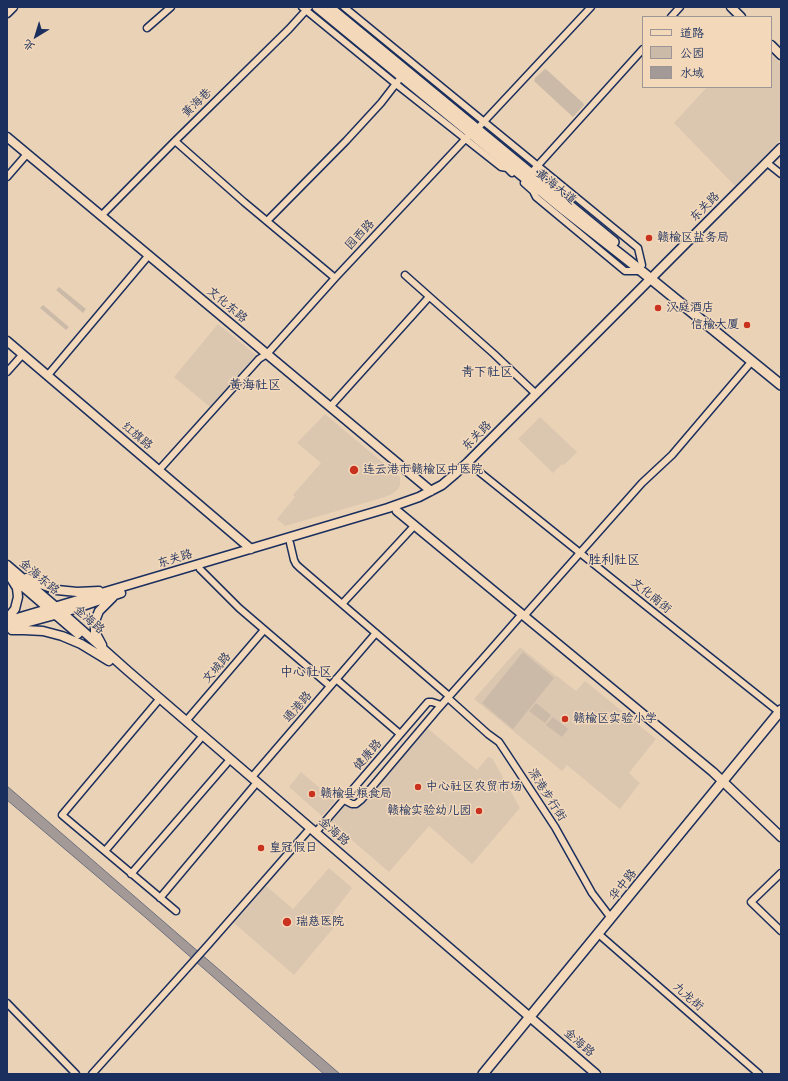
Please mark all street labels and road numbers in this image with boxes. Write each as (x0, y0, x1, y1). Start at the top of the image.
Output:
street label: 黄海巷 (179, 85, 215, 121)
street label: 黄海大道 (533, 166, 579, 208)
street label: 东关路 (687, 189, 723, 225)
street label: 园西路 (342, 217, 378, 253)
street label: 文化东路 (204, 284, 250, 326)
street label: 东关路 (459, 418, 495, 454)
street label: 红旗路 (119, 419, 155, 453)
street label: 东关路 (156, 547, 194, 571)
street label: 金海东路 (16, 556, 62, 598)
street label: 文化南街 (628, 575, 674, 617)
street label: 金海路 (71, 603, 107, 637)
street label: 文城路 (200, 650, 234, 686)
street label: 通港路 (281, 689, 315, 725)
street label: 健康路 (351, 737, 385, 773)
street label: 深港步行街 (525, 766, 569, 824)
street label: 金海路 (316, 815, 352, 849)
street label: 华中路 (606, 866, 640, 904)
street label: 九龙街 (670, 980, 706, 1014)
street label: 金海路 (561, 1026, 597, 1060)

